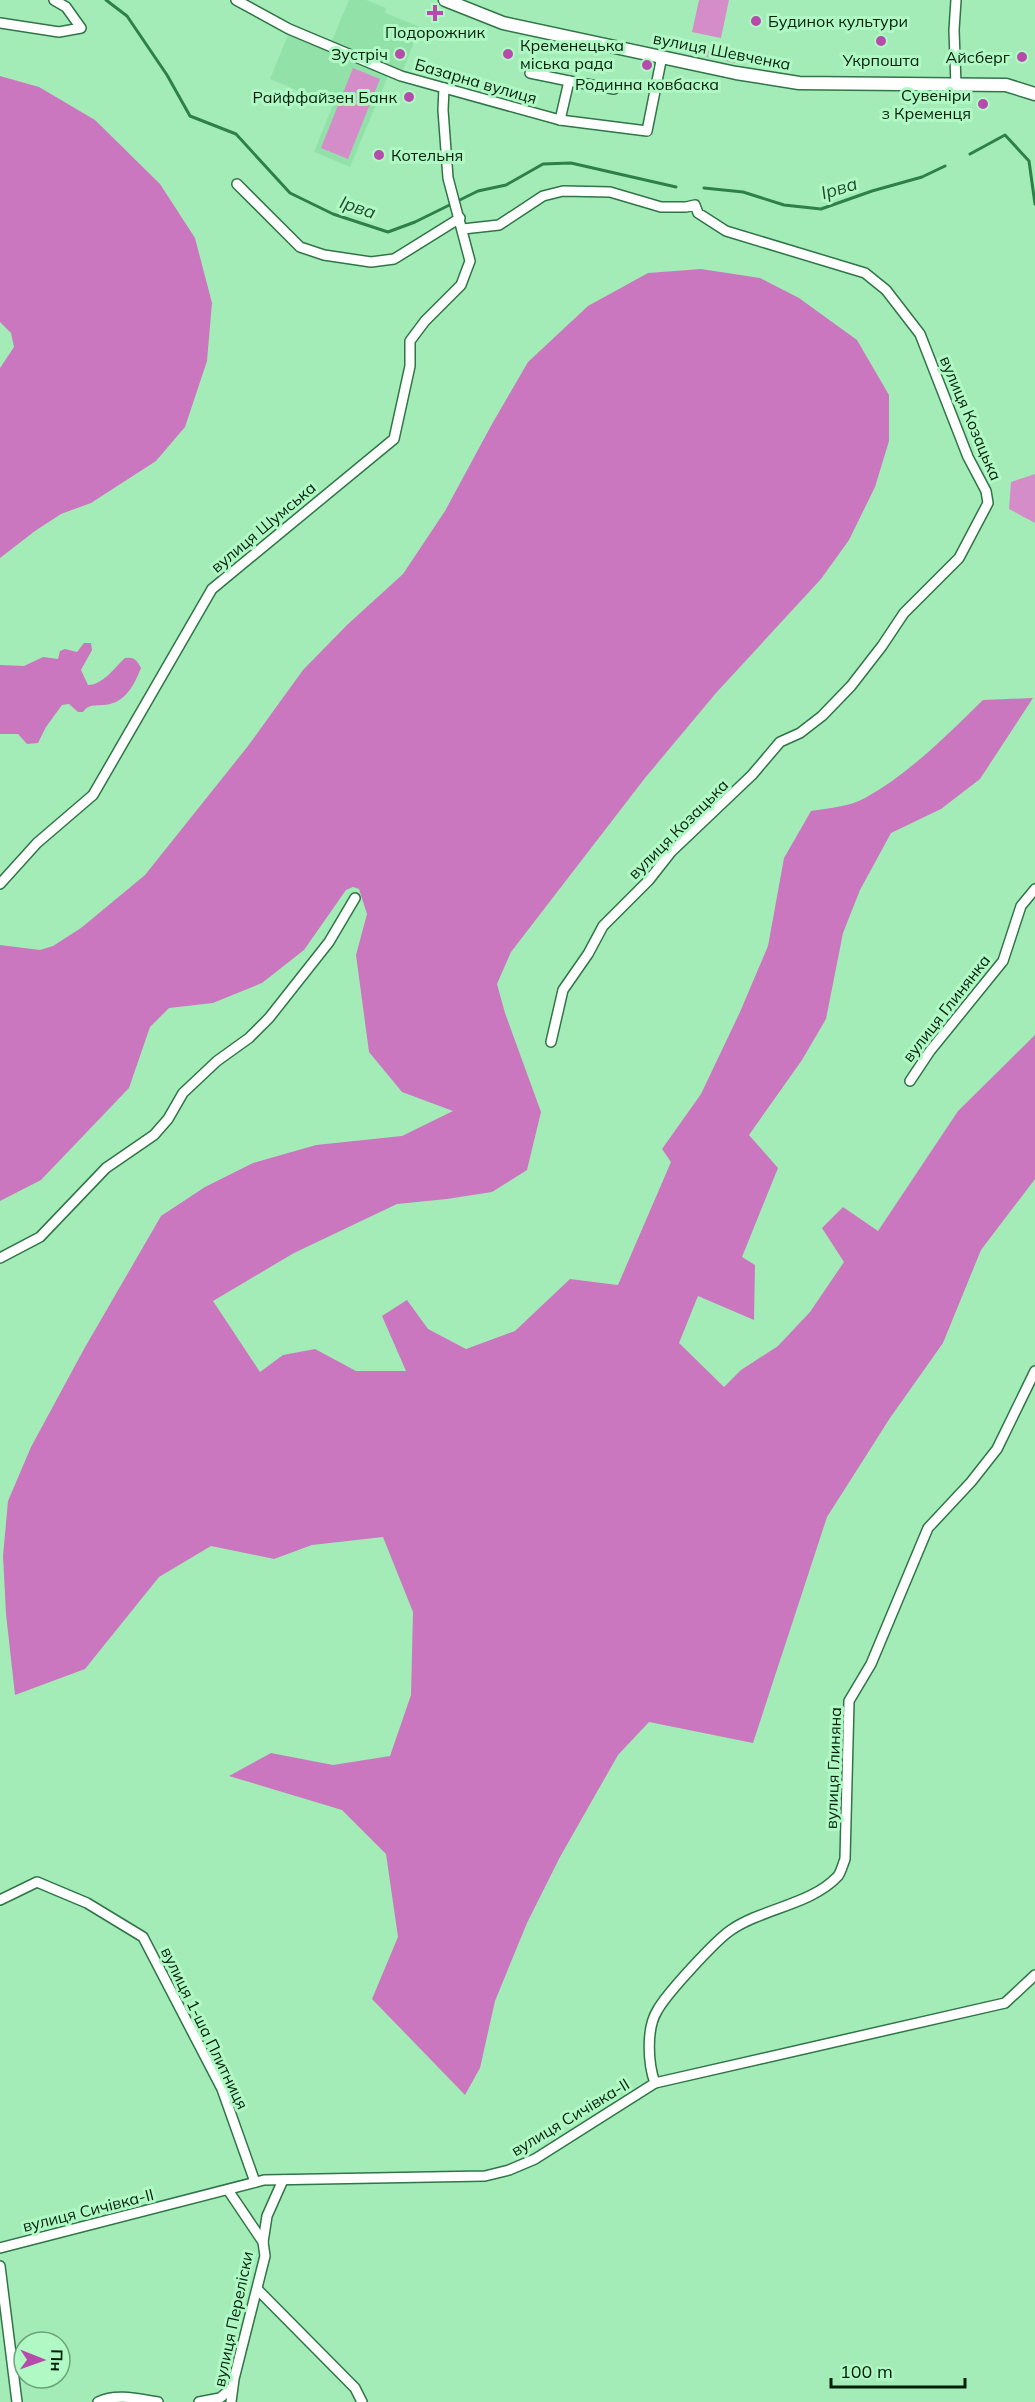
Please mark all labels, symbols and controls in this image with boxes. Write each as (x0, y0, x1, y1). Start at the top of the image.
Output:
marker: Подорожник (428, 6, 442, 20)
place label: Будинок культури (768, 11, 908, 31)
marker: Будинок культури (749, 14, 763, 28)
place label: Подорожник (385, 22, 486, 42)
street label: вулиця Шевченка (652, 28, 792, 74)
marker: Укрпошта (874, 34, 888, 48)
place label: Кременецька міська рада (520, 35, 624, 73)
place label: Зустріч (331, 44, 388, 64)
marker: Зустріч (393, 47, 407, 61)
marker: Кременецька міська рада (501, 47, 515, 61)
place label: Айсберг (946, 47, 1010, 67)
place label: Укрпошта (841, 50, 920, 70)
marker: Айсберг (1015, 50, 1029, 64)
street label: Базарна вулиця (413, 54, 539, 108)
marker: Родинна ковбаска (640, 58, 654, 72)
place label: Родинна ковбаска (575, 74, 719, 94)
place label: Сувеніри з Кременця (882, 85, 971, 123)
place label: Райффайзен Банк (253, 87, 397, 107)
marker: Райффайзен Банк (402, 90, 416, 104)
marker: Сувеніри з Кременця (976, 97, 990, 111)
place label: Котельня (391, 145, 463, 165)
marker: Котельня (372, 148, 386, 162)
water label: Ірва (818, 172, 860, 204)
water label: Ірва (337, 190, 379, 224)
street label: вулиця Козацька (936, 353, 1006, 483)
street label: вулиця Шумська (206, 477, 320, 577)
street label: вулиця Козацька (624, 775, 732, 883)
street label: вулиця Глинянка (898, 950, 994, 1066)
street label: вулиця Глиняна (821, 1707, 845, 1829)
street label: вулиця 1-ша Плитниця (157, 1943, 253, 2113)
street label: вулиця Сичівка-II (507, 2074, 633, 2160)
street label: вулиця Сичівка-II (20, 2184, 156, 2236)
street label: вулиця Переліски (209, 2249, 257, 2389)
north arrow (12, 2330, 72, 2390)
text: Пн (47, 2349, 67, 2372)
scale bar (831, 2351, 964, 2389)
text: 100 m (840, 2360, 893, 2383)

